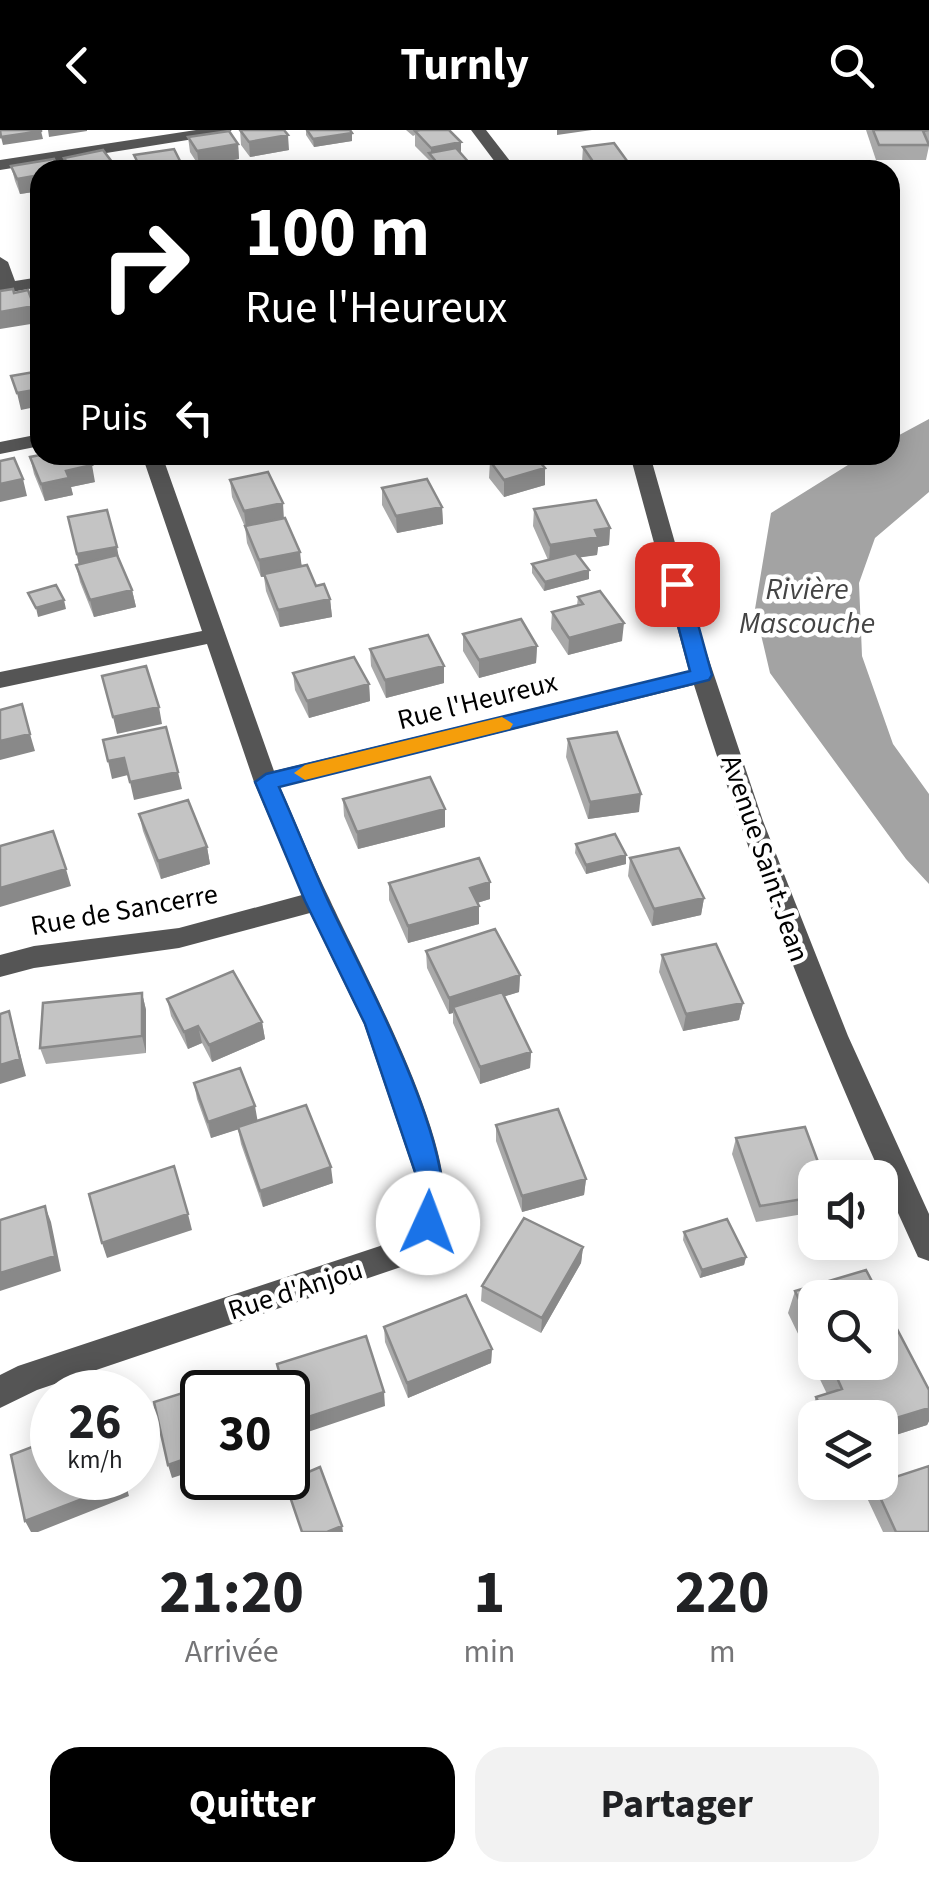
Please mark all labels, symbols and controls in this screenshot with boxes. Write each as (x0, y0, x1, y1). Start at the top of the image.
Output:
text: Turnly (400, 33, 529, 97)
icon: back (50, 38, 105, 93)
icon: search (824, 38, 879, 93)
text: 100 m (245, 183, 430, 283)
icon: right (80, 200, 210, 330)
text: Rue l'Heureux (245, 276, 507, 340)
icon: left (167, 390, 222, 445)
text: Puis (80, 391, 147, 445)
pin (635, 542, 720, 627)
icon: arrive (650, 557, 705, 612)
water label: Rivière Mascouche (739, 568, 875, 645)
street label: Rue l'Heureux (393, 662, 562, 740)
street label: Avenue Saint-Jean (711, 750, 819, 967)
street label: Rue de Sancerre (28, 874, 221, 946)
map controls (798, 1160, 898, 1500)
button: sound (798, 1160, 898, 1260)
position arrow (376, 1171, 480, 1275)
street label: Rue d'Anjou (223, 1249, 368, 1331)
button: search (798, 1280, 898, 1380)
speed limit sign: 30 (180, 1370, 310, 1500)
text: 26 (69, 1387, 121, 1458)
button: layers (798, 1400, 898, 1500)
text: km/h (67, 1442, 123, 1478)
text: 21:20 (159, 1551, 304, 1636)
text: 1 (474, 1551, 505, 1636)
text: 220 (675, 1551, 770, 1636)
text: Arrivée (185, 1629, 279, 1675)
text: min (463, 1629, 515, 1675)
text: m (709, 1629, 735, 1675)
button: Quitter (50, 1747, 455, 1862)
button: Partager (475, 1747, 879, 1862)

